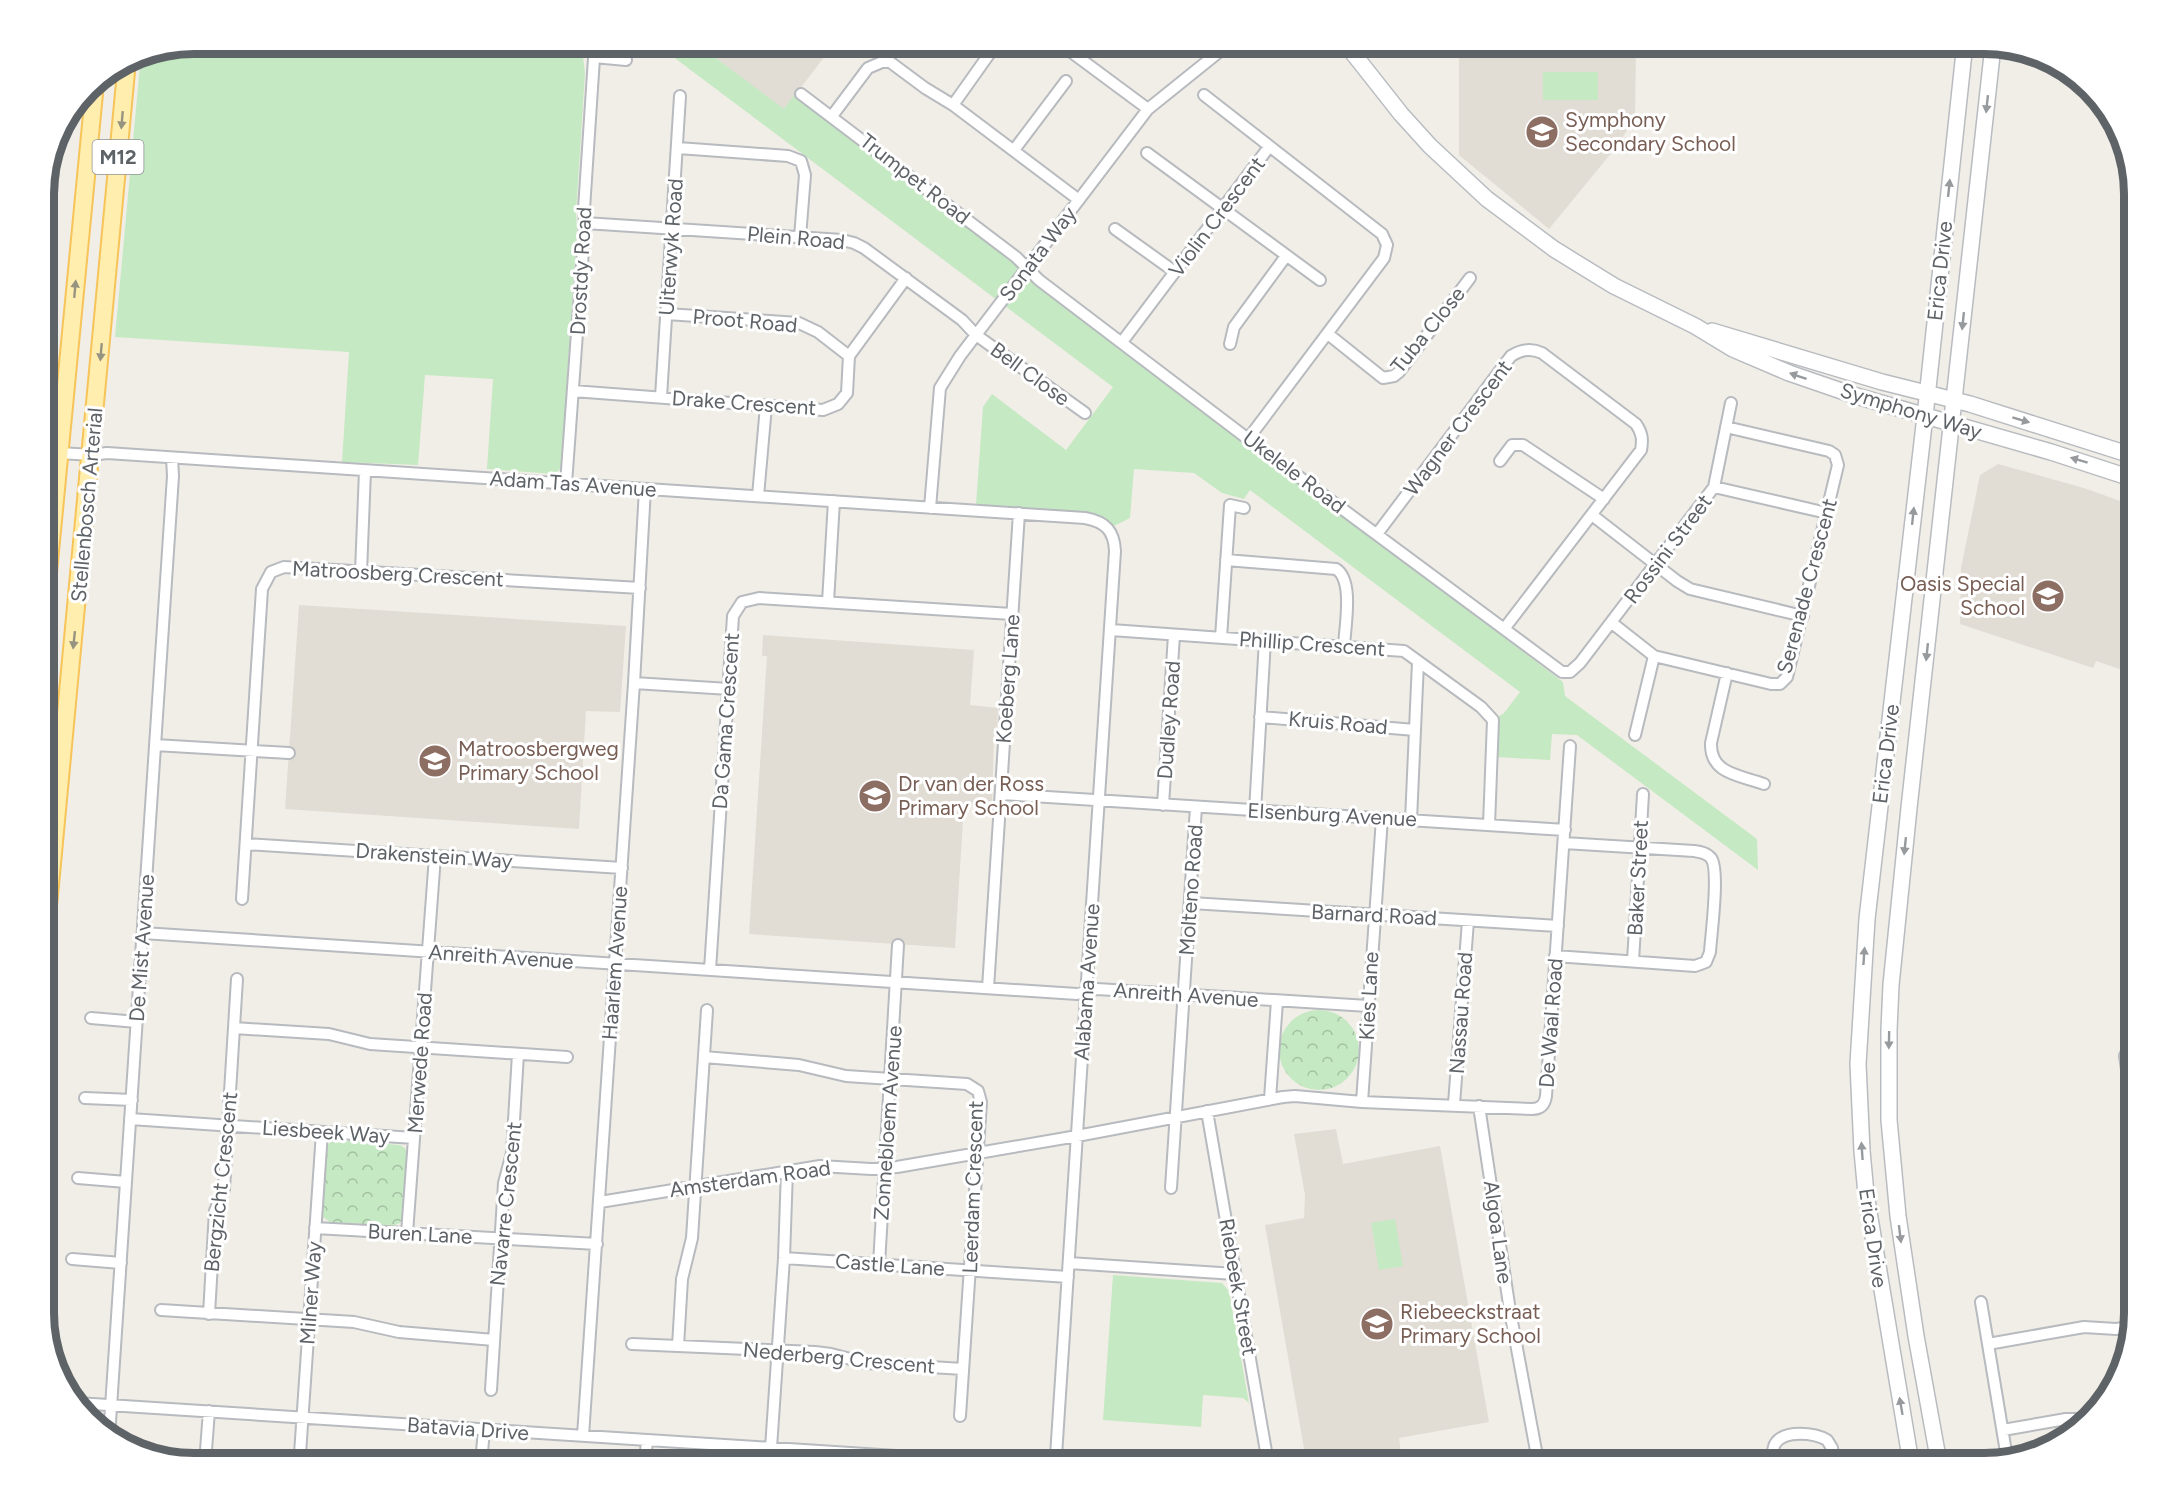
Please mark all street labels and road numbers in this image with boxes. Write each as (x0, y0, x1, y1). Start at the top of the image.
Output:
street label: Trumpet Road (855, 128, 975, 229)
road number: M12 (92, 140, 144, 174)
street label: Violin Crescent (1163, 152, 1270, 282)
street label: Uiterwyk Road (653, 178, 688, 316)
street label: Sonata Way (994, 201, 1081, 306)
street label: Drostdy Road (565, 206, 596, 336)
street label: Erica Drive (1922, 220, 1957, 322)
street label: Plein Road (746, 221, 846, 254)
street label: Tuba Close (1385, 282, 1470, 378)
street label: Proot Road (692, 303, 798, 338)
street label: Bell Close (986, 336, 1075, 411)
street label: Wagner Crescent (1398, 355, 1517, 501)
street label: Symphony Way (1837, 377, 1985, 444)
street label: Drake Crescent (671, 385, 817, 420)
street label: Stellenbosch Arterial (66, 407, 107, 603)
street label: Ukelele Road (1238, 425, 1351, 518)
street label: Adam Tas Avenue (489, 465, 657, 502)
street label: Rossini Street (1618, 489, 1717, 608)
street label: Serenade Crescent (1771, 496, 1842, 676)
street label: Matroosberg Crescent (292, 555, 505, 592)
street label: Koeberg Lane (991, 614, 1024, 744)
street label: Phillip Crescent (1238, 626, 1386, 661)
street label: Da Gama Crescent (707, 632, 744, 810)
street label: Dudley Road (1152, 660, 1185, 780)
street label: Erica Drive (1867, 703, 1904, 805)
street label: Kruis Road (1287, 706, 1389, 739)
street label: Elsenburg Avenue (1247, 798, 1417, 831)
street label: Baker Street (1622, 819, 1653, 937)
street label: Molteno Road (1173, 824, 1208, 956)
street label: Drakenstein Way (355, 838, 513, 873)
street label: De Mist Avenue (124, 873, 159, 1022)
street label: Haarlem Avenue (597, 885, 632, 1041)
street label: Barnard Road (1310, 899, 1438, 930)
street label: Alabama Avenue (1069, 903, 1104, 1061)
street label: Anreith Avenue (428, 939, 574, 974)
street label: Kies Lane (1354, 951, 1383, 1041)
street label: Nassau Road (1444, 951, 1477, 1075)
street label: De Waal Road (1533, 957, 1568, 1089)
street label: Anreith Avenue (1113, 977, 1259, 1012)
street label: Merwede Road (402, 992, 437, 1134)
street label: Zonnebloem Avenue (868, 1025, 907, 1221)
street label: Bergzicht Crescent (199, 1091, 242, 1273)
street label: Leerdam Crescent (957, 1100, 988, 1274)
street label: Liesbeek Way (261, 1115, 391, 1148)
street label: Navarre Crescent (484, 1121, 527, 1287)
street label: Amsterdam Road (668, 1155, 832, 1202)
street label: Algoa Lane (1479, 1179, 1518, 1285)
street label: Erica Drive (1854, 1187, 1893, 1289)
street label: Riebeek Street (1214, 1216, 1263, 1358)
street label: Buren Lane (367, 1218, 473, 1249)
street label: Milner Way (294, 1240, 327, 1346)
street label: Castle Lane (834, 1248, 946, 1281)
street label: Nederberg Crescent (742, 1337, 936, 1378)
street label: Batavia Drive (406, 1412, 530, 1445)

